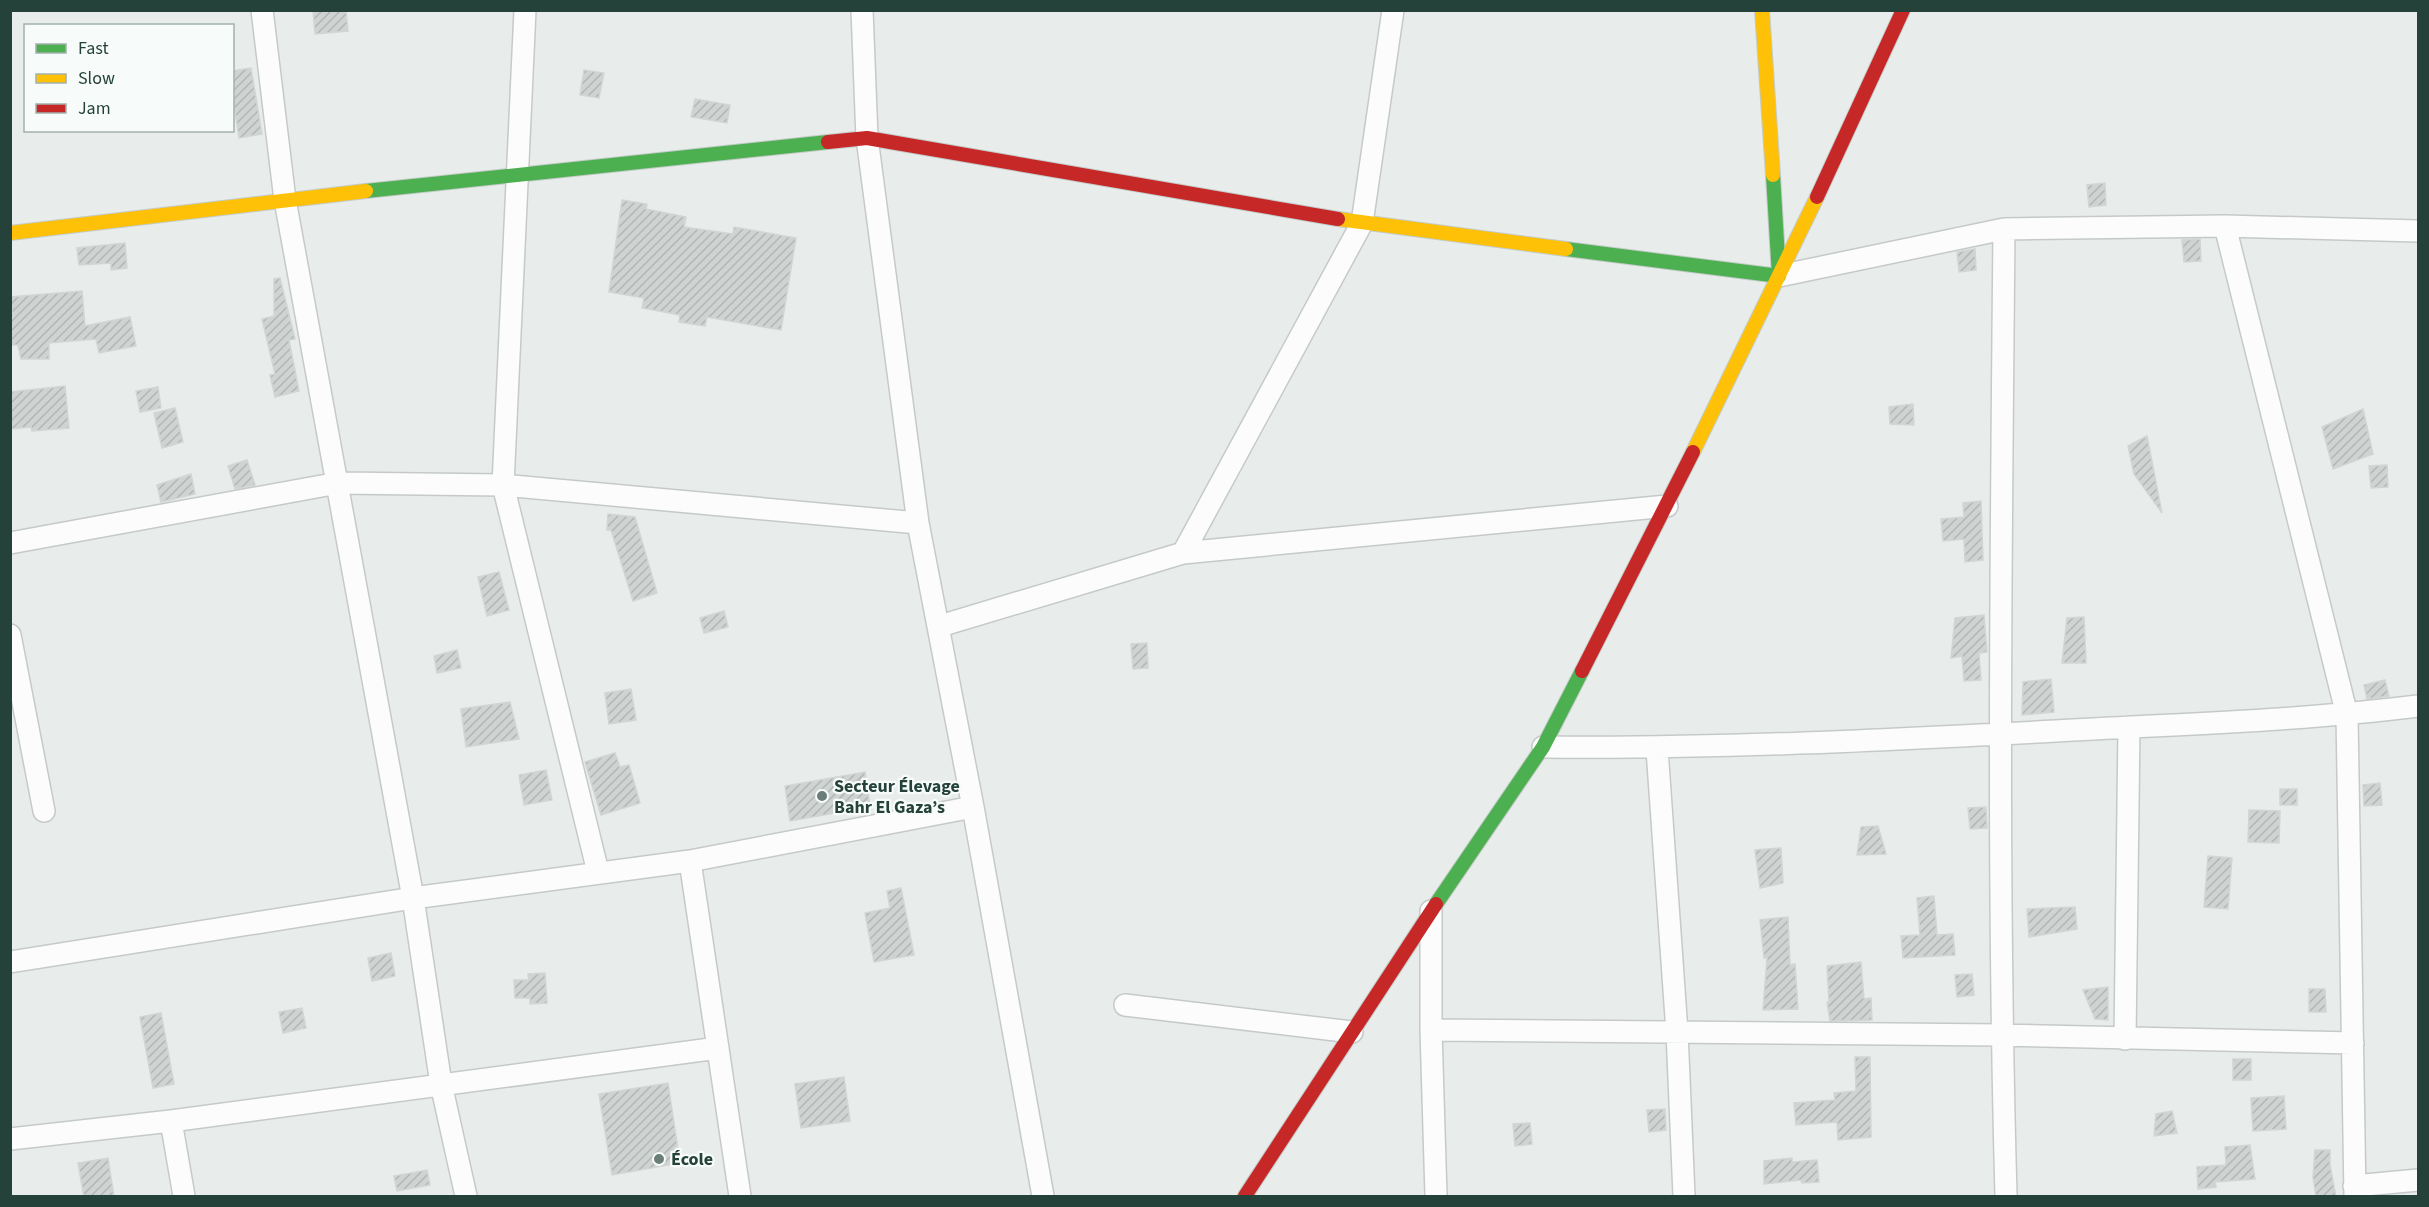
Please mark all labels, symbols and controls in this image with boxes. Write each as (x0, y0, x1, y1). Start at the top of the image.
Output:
legend (24, 24, 234, 132)
text: Fast (78, 36, 109, 61)
text: Slow (78, 66, 115, 91)
text: Jam (78, 96, 111, 121)
place label: Secteur Élevage Bahr El Gaza’s (834, 774, 960, 820)
marker: Secteur Élevage Bahr El Gaza’s (815, 789, 829, 803)
place label: École (671, 1147, 713, 1172)
marker: École (652, 1152, 666, 1166)

